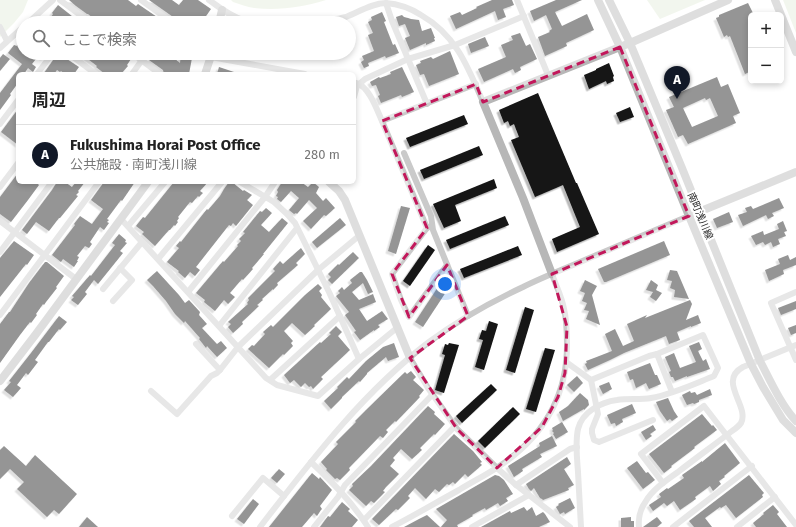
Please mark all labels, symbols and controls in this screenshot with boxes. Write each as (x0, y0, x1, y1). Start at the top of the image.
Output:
map controls (748, 12, 784, 84)
button: + (748, 12, 784, 48)
search box (16, 16, 356, 60)
icon: search (30, 27, 52, 49)
text: ここで検索 (62, 31, 137, 49)
button: − (748, 48, 784, 84)
pin: A (664, 66, 690, 99)
text: 周辺 (32, 90, 66, 111)
text: Fukushima Horai Post Office (70, 136, 261, 154)
text: A (41, 147, 49, 162)
text: 280 m (305, 147, 340, 162)
text: 公共施設 · 南町浅川線 (70, 157, 197, 172)
street label: 南町浅川線 (685, 191, 715, 241)
your location (435, 274, 455, 294)

